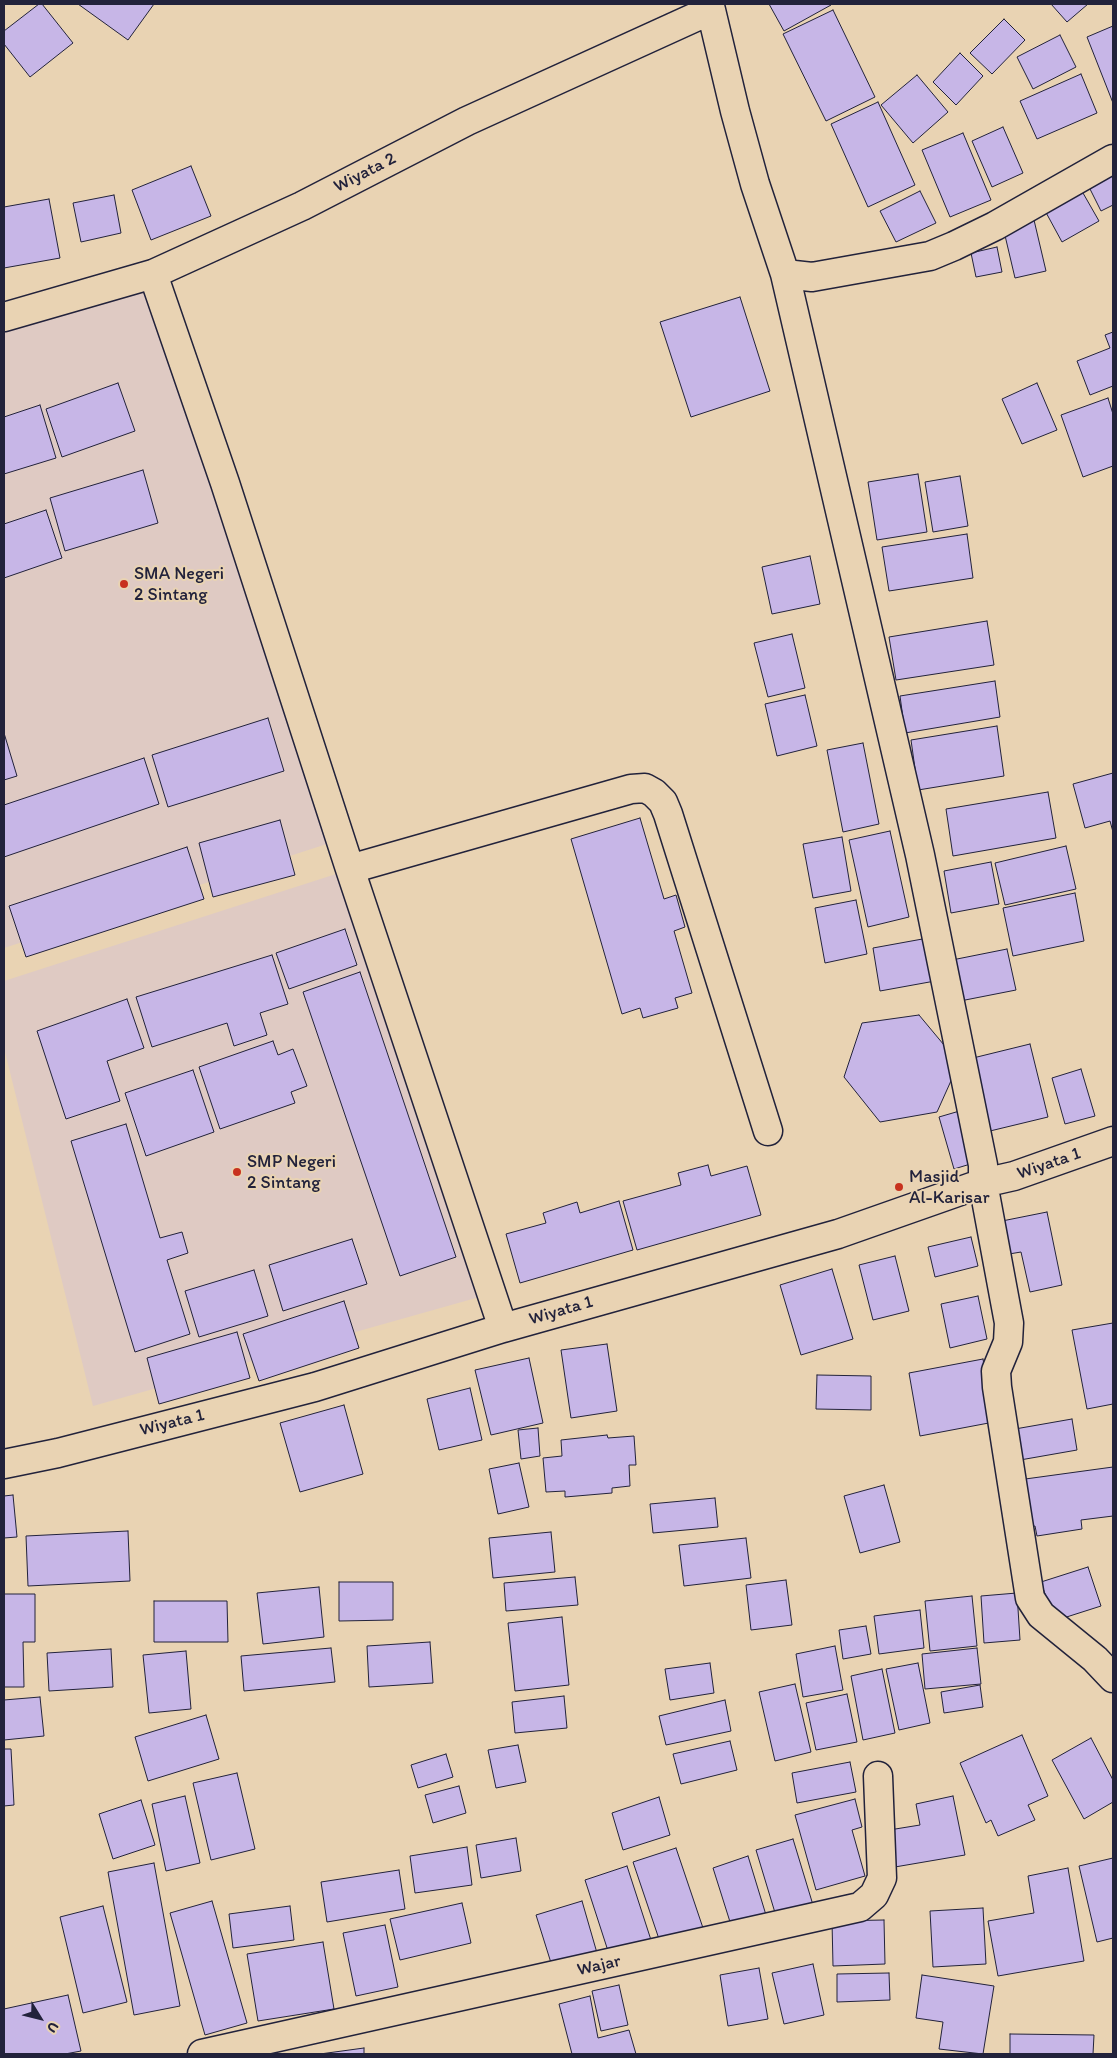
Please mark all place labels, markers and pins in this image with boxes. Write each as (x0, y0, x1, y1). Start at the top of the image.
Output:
place label: SMA Negeri 2 Sintang (134, 563, 224, 606)
marker: SMA Negeri 2 Sintang (118, 578, 130, 590)
place label: SMP Negeri 2 Sintang (247, 1151, 336, 1194)
marker: SMP Negeri 2 Sintang (231, 1166, 243, 1178)
place label: Masjid Al-Karisar (909, 1166, 990, 1208)
marker: Masjid Al-Karisar (893, 1181, 905, 1193)

